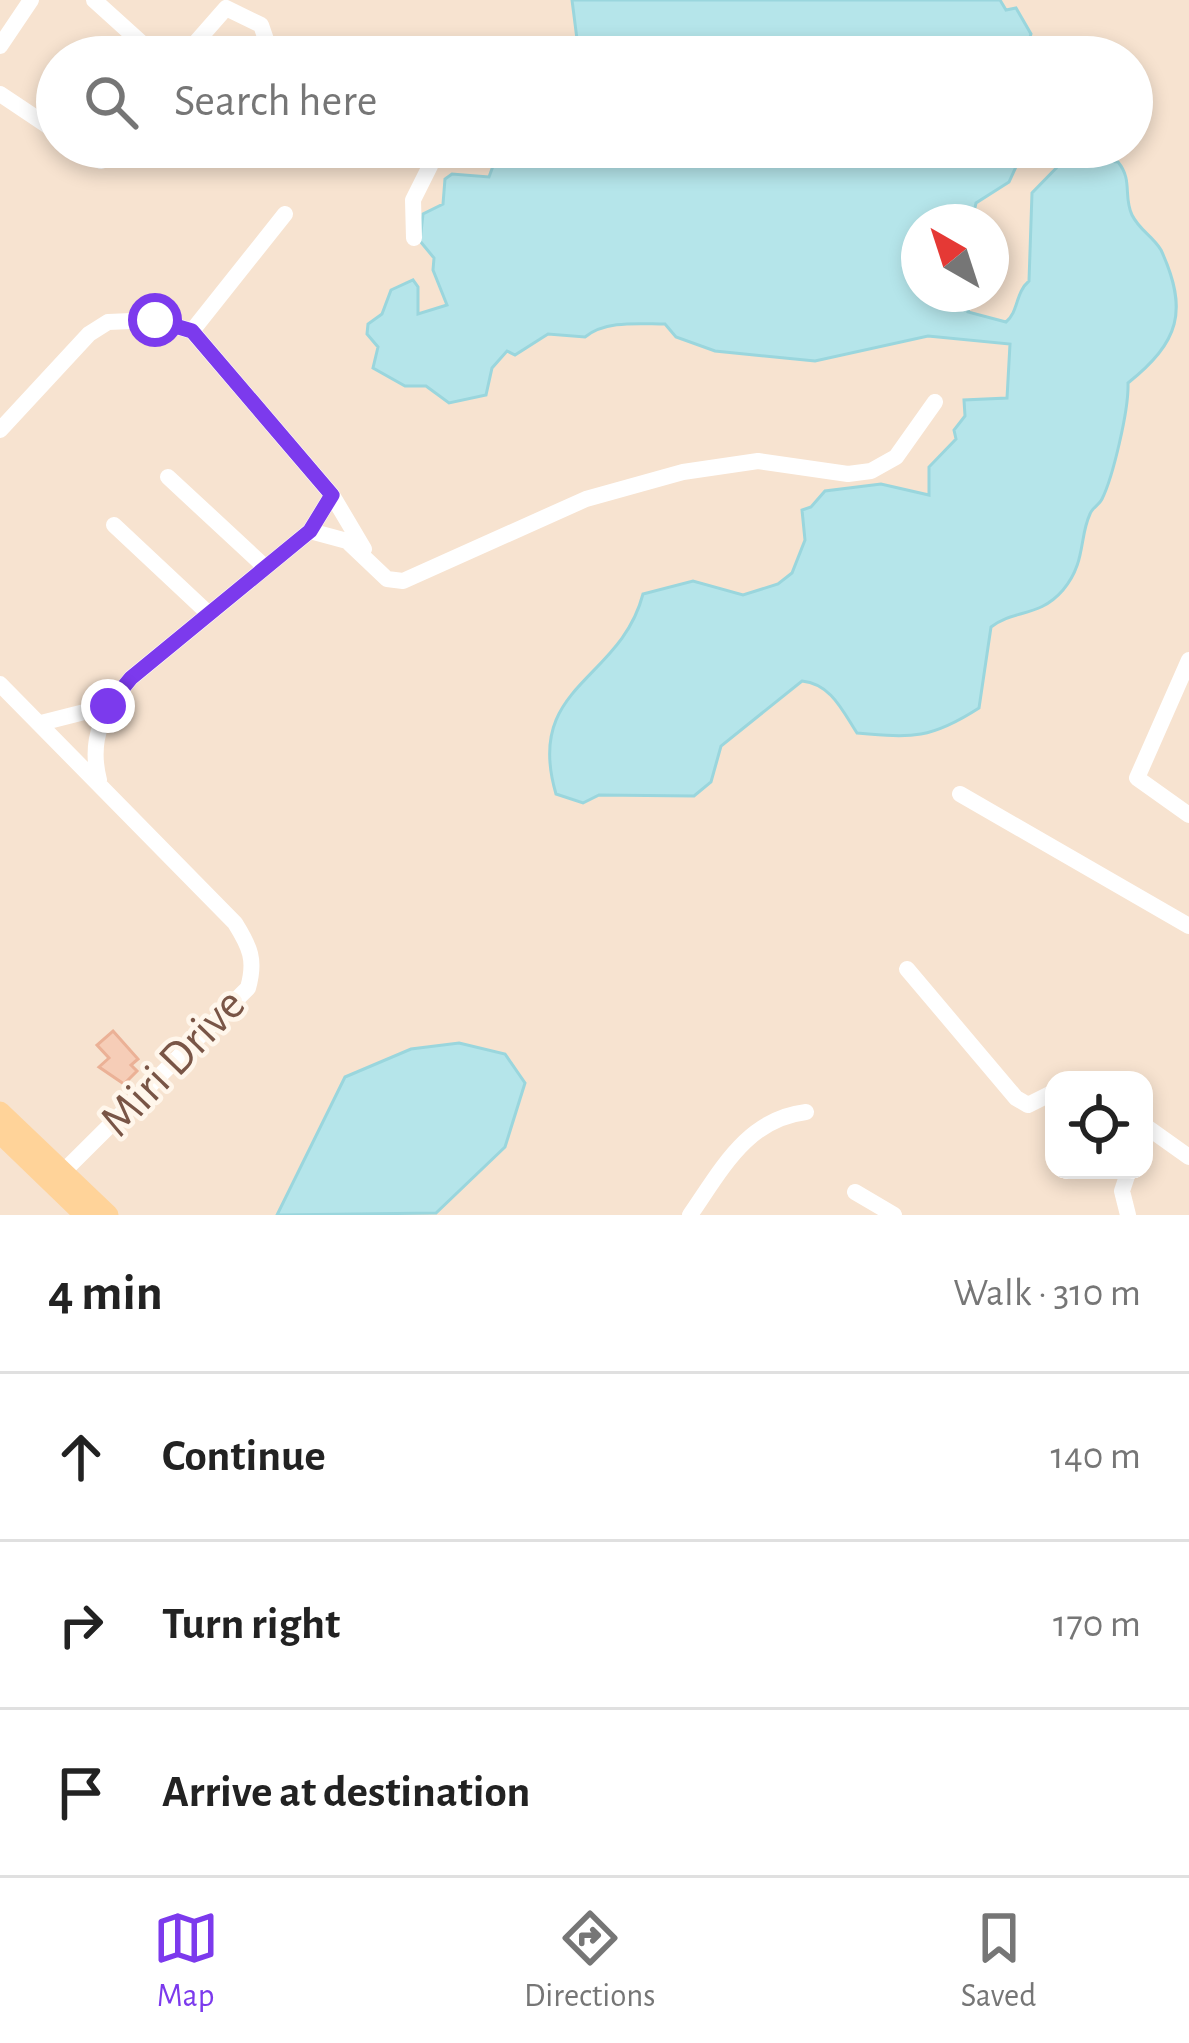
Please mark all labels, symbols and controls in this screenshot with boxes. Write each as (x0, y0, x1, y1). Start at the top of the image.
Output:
search box (36, 36, 1153, 168)
icon: search (78, 69, 144, 135)
text: Search here (174, 79, 377, 124)
north arrow (901, 204, 1009, 312)
route start (128, 293, 182, 347)
route end (81, 679, 135, 733)
street label: Miri Drive (92, 980, 254, 1146)
map controls (1045, 1071, 1153, 1179)
button: locate (1045, 1071, 1153, 1179)
text: 4 min (48, 1268, 163, 1319)
text: Walk · 310 m (953, 1274, 1141, 1313)
icon: ahead (48, 1424, 114, 1490)
text: Continue (162, 1434, 326, 1479)
text: 140 m (1051, 1437, 1141, 1476)
icon: right (48, 1592, 114, 1658)
text: Turn right (162, 1602, 340, 1647)
text: 170 m (1053, 1605, 1141, 1644)
icon: arrive (48, 1760, 114, 1826)
text: Arrive at destination (162, 1770, 530, 1815)
tab: Map (153, 1905, 219, 2017)
tab: Directions (524, 1905, 655, 2017)
tab: Saved (961, 1905, 1036, 2017)

